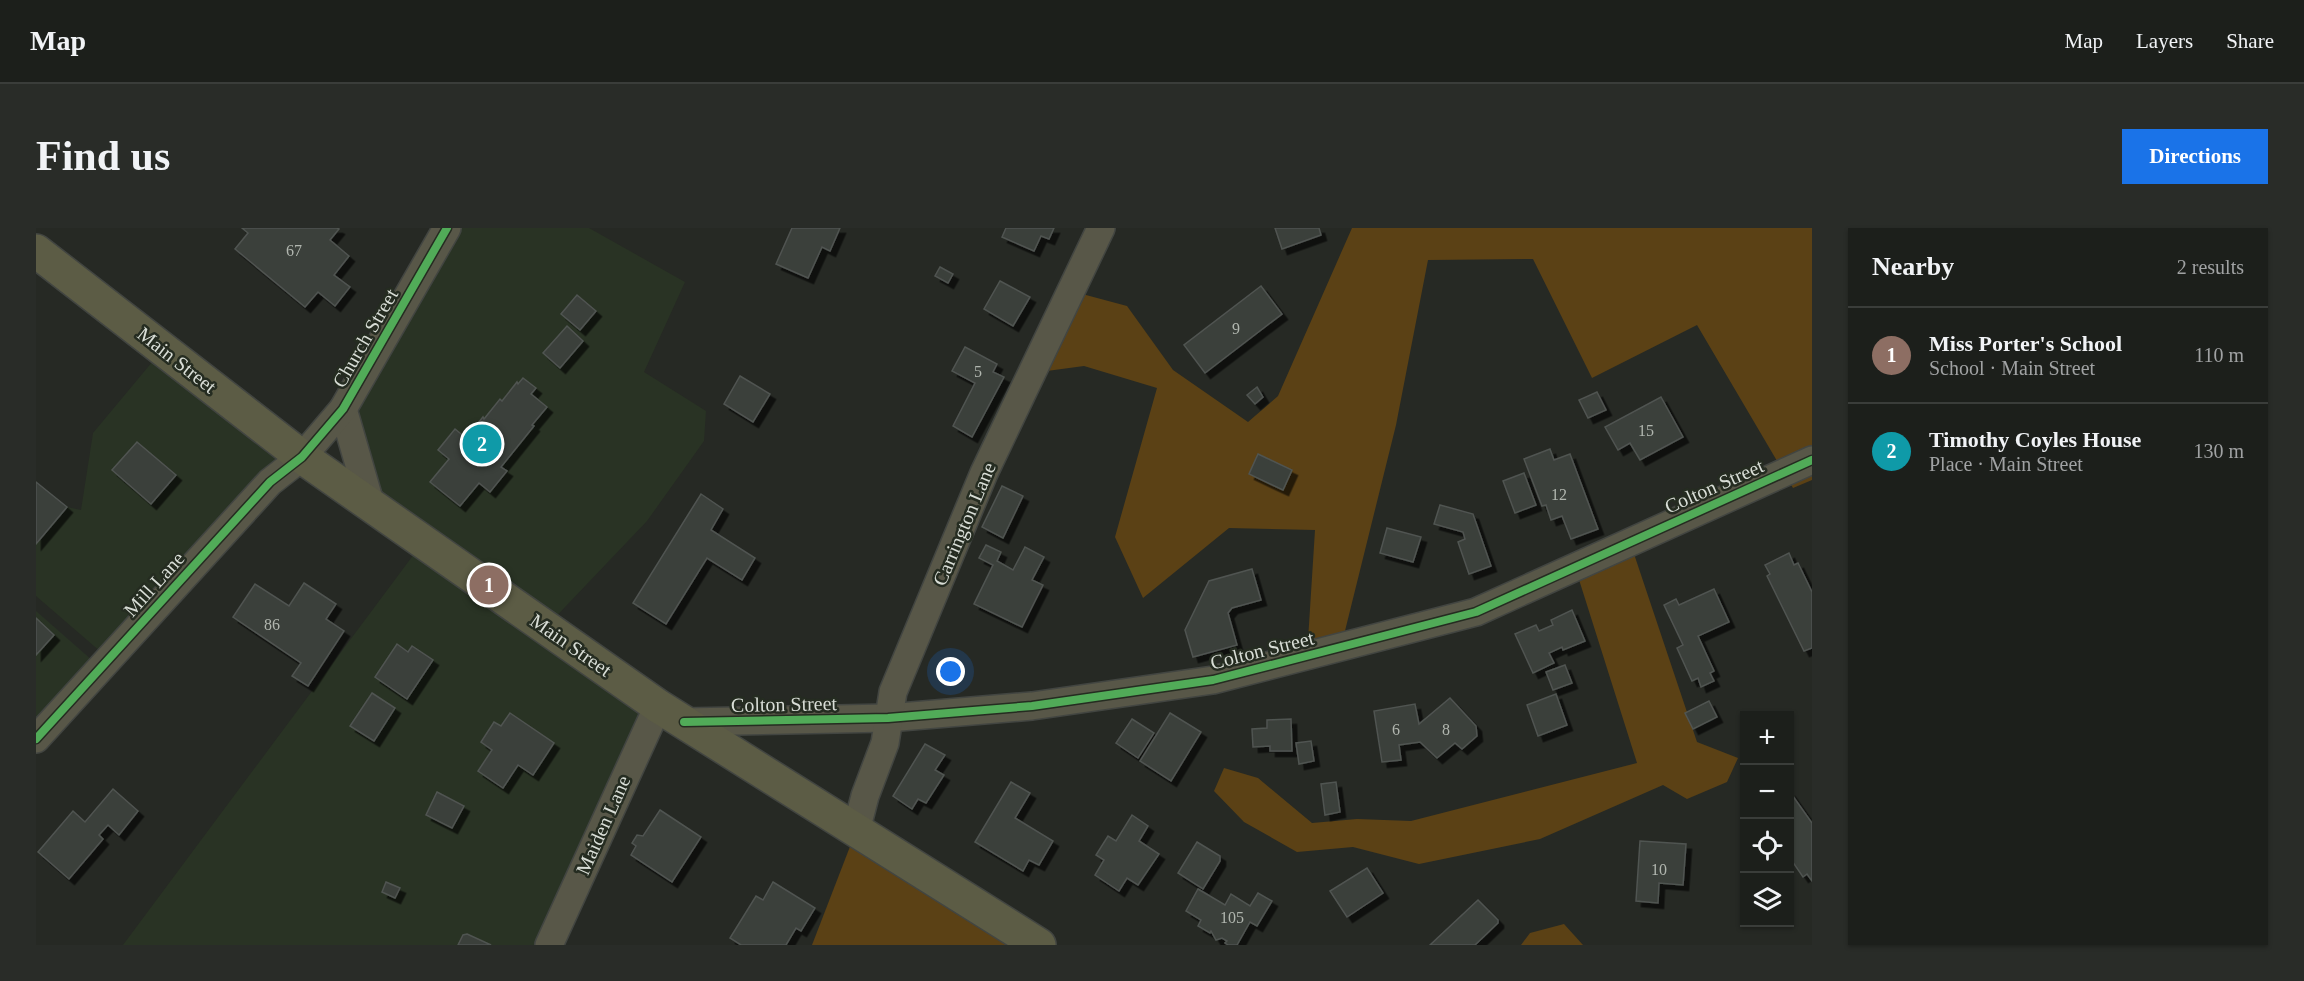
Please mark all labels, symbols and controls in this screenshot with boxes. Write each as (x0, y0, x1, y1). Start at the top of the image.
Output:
text: Map (30, 25, 86, 56)
text: Map (2065, 29, 2103, 53)
text: Layers (2136, 29, 2193, 53)
text: Share (2226, 29, 2274, 53)
button: Directions (2122, 129, 2268, 184)
text: Find us (36, 133, 170, 179)
house number: 67 (286, 242, 302, 259)
text: Nearby (1872, 252, 1954, 281)
text: 2 results (2177, 256, 2244, 278)
street label: Church Street (328, 284, 402, 391)
house number: 9 (1232, 320, 1240, 337)
street label: Main Street (133, 322, 221, 398)
text: Miss Porter's School (1929, 331, 2122, 356)
text: 1 (1887, 344, 1897, 366)
text: 110 m (2194, 344, 2244, 366)
text: School · Main Street (1929, 357, 2095, 379)
house number: 5 (974, 363, 982, 380)
pin: 2 (462, 422, 502, 466)
house number: 15 (1638, 422, 1654, 439)
text: Timothy Coyles House (1929, 427, 2141, 452)
text: 2 (1887, 440, 1897, 462)
text: 130 m (2193, 440, 2244, 462)
text: Place · Main Street (1929, 453, 2083, 475)
street label: Colton Street (1661, 454, 1767, 518)
street label: Carrington Lane (928, 459, 1001, 589)
house number: 12 (1551, 486, 1567, 503)
street label: Mill Lane (119, 547, 189, 621)
pin: 1 (470, 562, 508, 608)
street label: Main Street (526, 609, 616, 681)
house number: 86 (264, 616, 280, 633)
street label: Colton Street (1208, 626, 1317, 674)
your location (936, 657, 965, 686)
street label: Colton Street (731, 692, 838, 716)
map controls (1740, 711, 1794, 927)
button: + (1740, 711, 1794, 765)
house number: 6 (1392, 721, 1400, 738)
house number: 8 (1442, 721, 1450, 738)
button: − (1740, 765, 1794, 819)
street label: Maiden Lane (571, 772, 635, 878)
button: locate (1740, 819, 1794, 873)
house number: 10 (1651, 861, 1667, 878)
button: layers (1740, 873, 1794, 927)
house number: 105 (1220, 909, 1244, 926)

